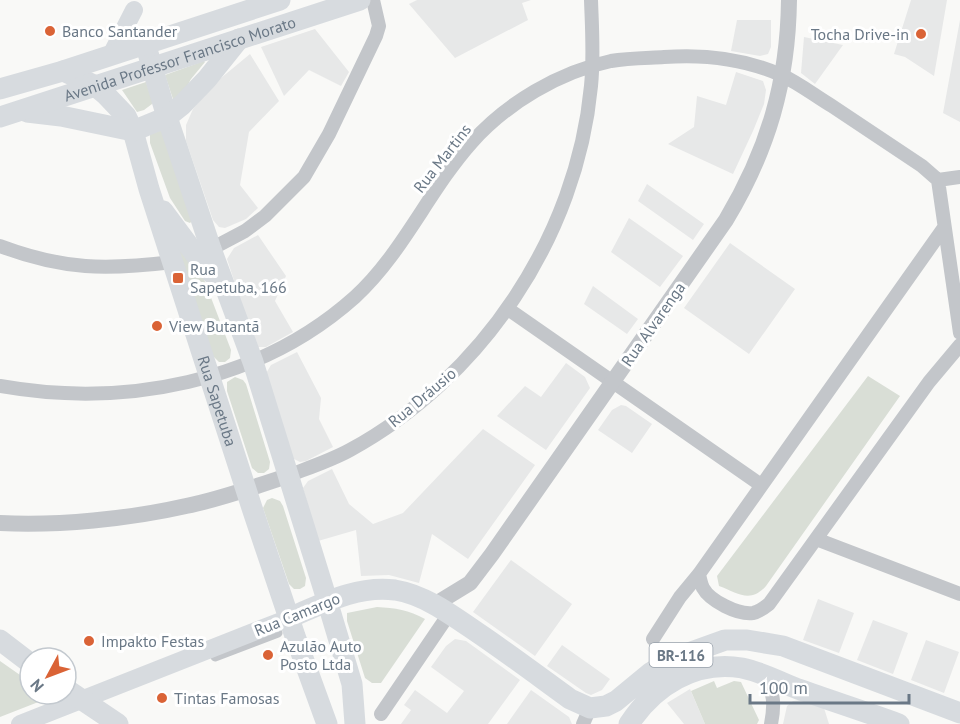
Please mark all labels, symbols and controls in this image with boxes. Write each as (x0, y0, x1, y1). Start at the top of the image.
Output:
street label: Avenida Professor Francisco Morato (61, 12, 298, 106)
place label: Banco Santander (62, 21, 178, 41)
marker: Banco Santander (43, 24, 57, 38)
place label: Tocha Drive-in (811, 24, 909, 44)
marker: Tocha Drive-in (914, 27, 928, 41)
street label: Rua Martins (409, 119, 475, 196)
place label: Rua Sapetuba, 166 (190, 259, 287, 297)
marker: Rua Sapetuba, 166 (171, 271, 185, 285)
street label: Rua Alvarenga (617, 278, 689, 370)
place label: View Butantã (168, 316, 259, 336)
marker: View Butantã (150, 319, 164, 333)
street label: Rua Sapetuba (193, 353, 241, 449)
street label: Rua Dráusio (384, 363, 460, 431)
street label: Rua Camargo (251, 588, 343, 640)
place label: Impakto Festas (101, 631, 204, 651)
marker: Impakto Festas (82, 634, 96, 648)
place label: Azulão Auto Posto Ltda (280, 636, 362, 674)
road number: BR-116 (650, 643, 712, 667)
north arrow (18, 646, 78, 706)
marker: Azulão Auto Posto Ltda (261, 648, 275, 662)
scale bar (750, 667, 909, 705)
text: N (26, 675, 48, 696)
text: 100 m (759, 676, 808, 699)
place label: Tintas Famosas (174, 688, 280, 708)
marker: Tintas Famosas (155, 691, 169, 705)

